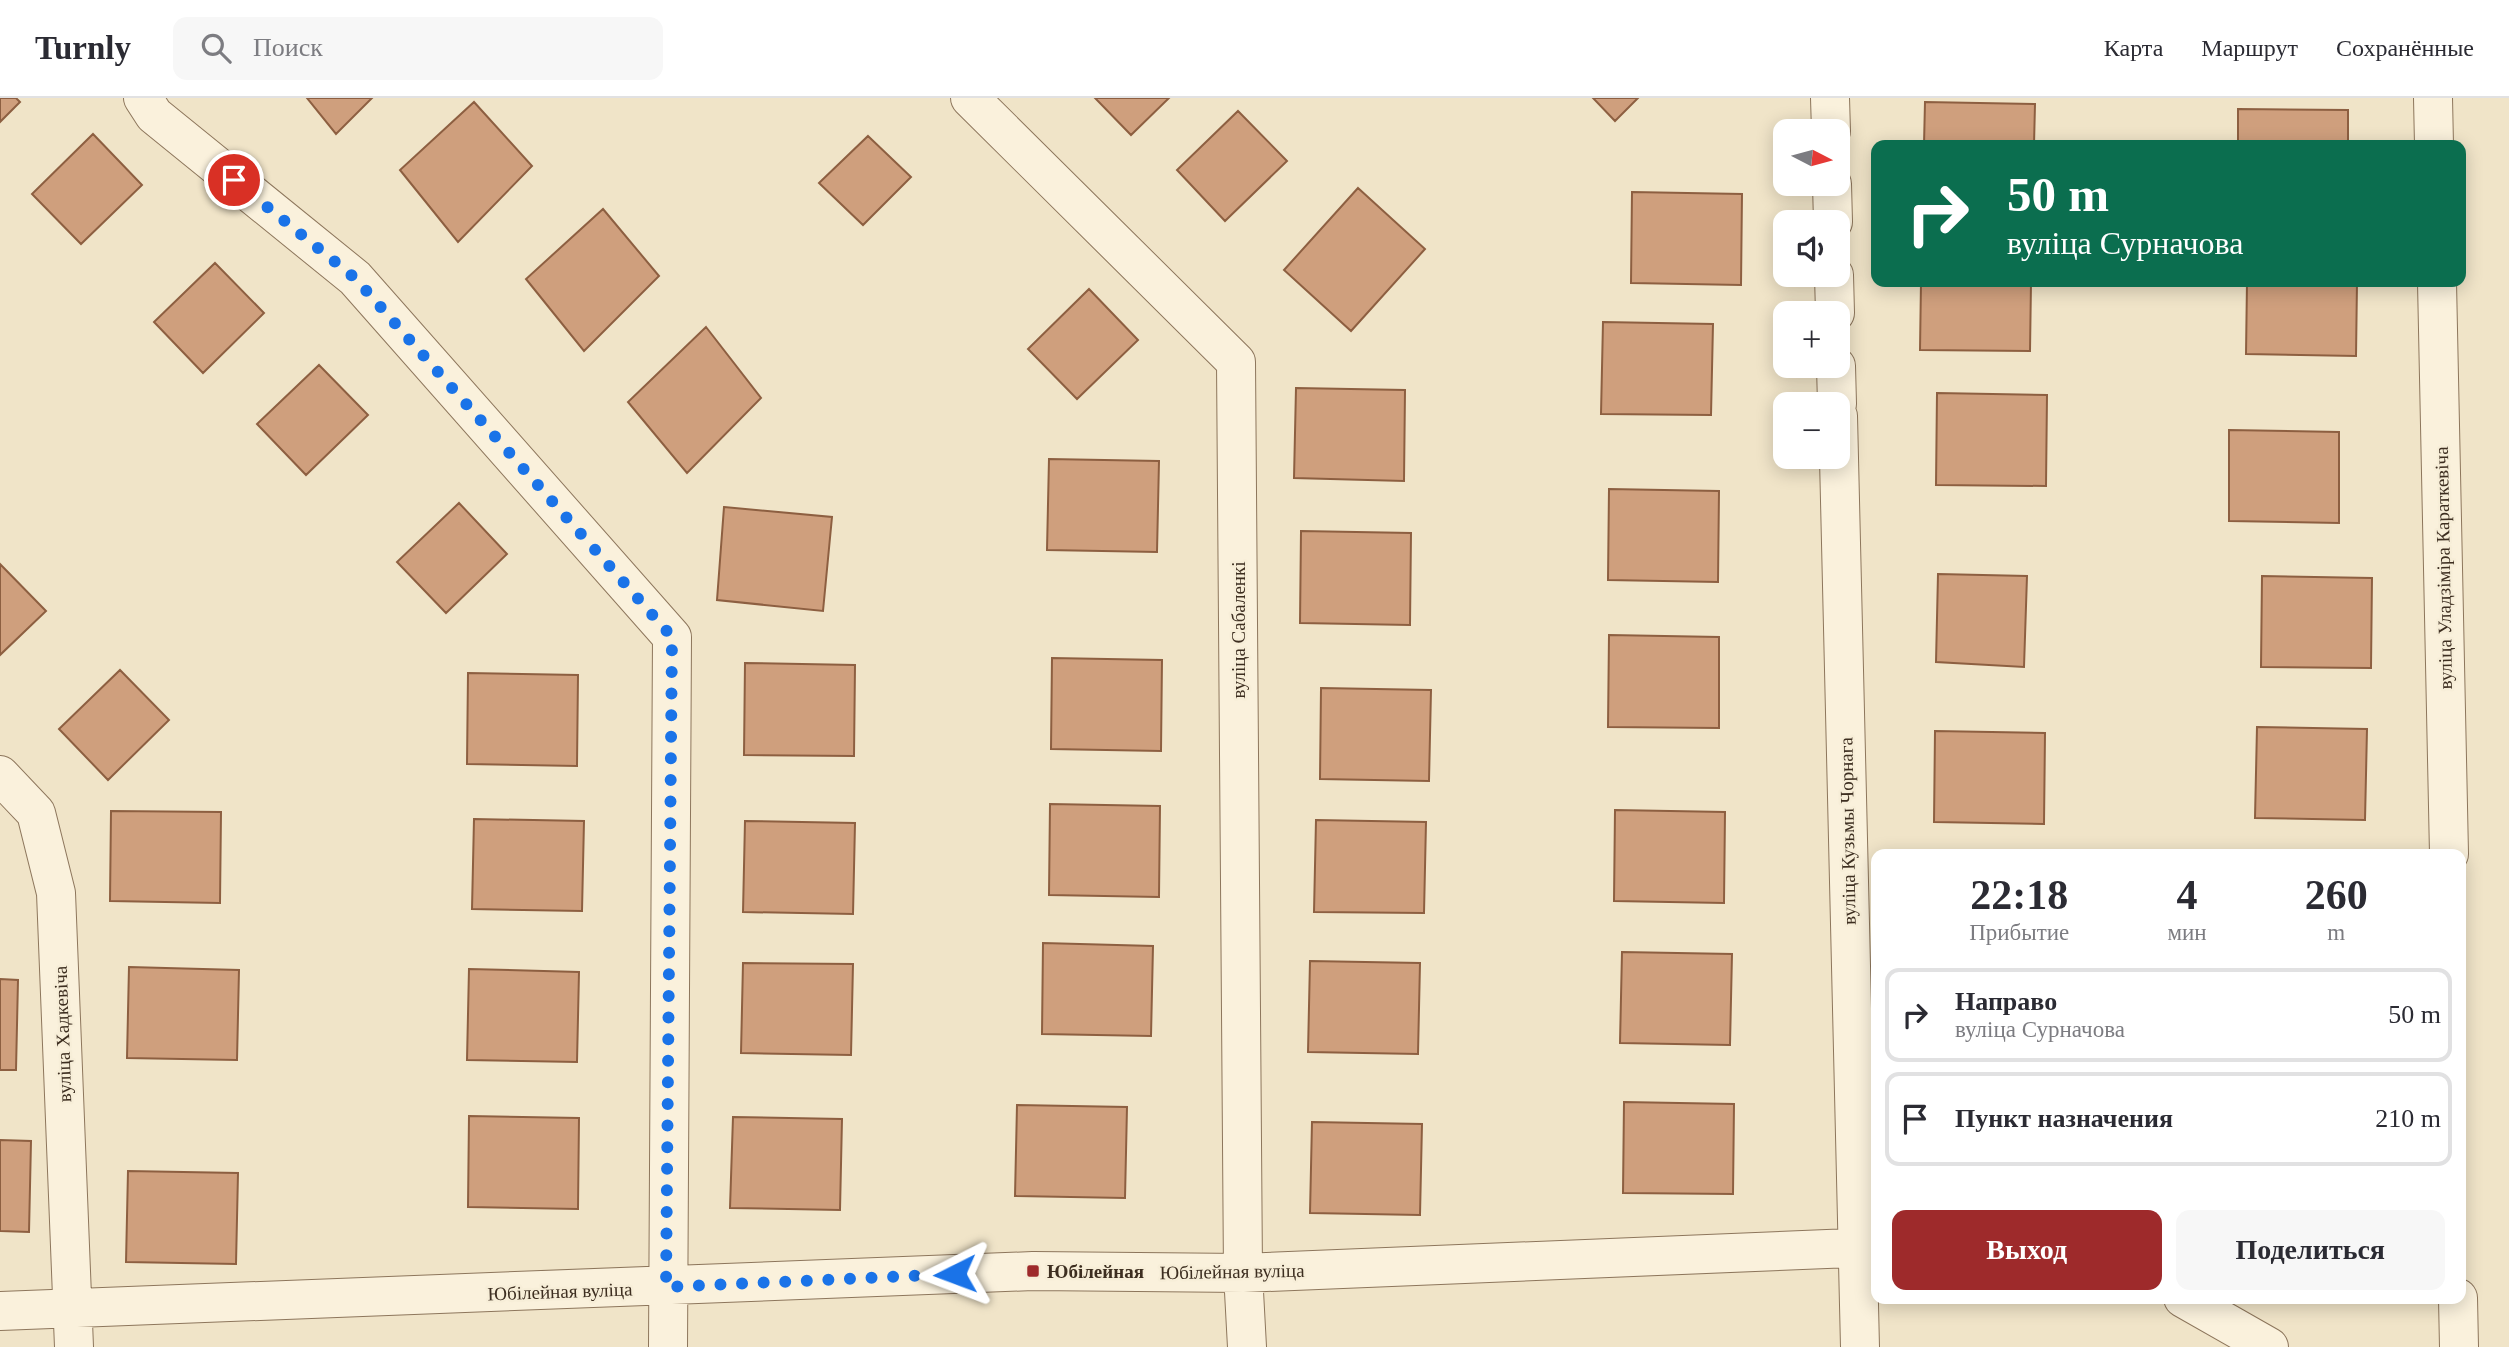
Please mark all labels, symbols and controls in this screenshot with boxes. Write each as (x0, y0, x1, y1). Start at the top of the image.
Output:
search box (173, 17, 663, 80)
icon: search (197, 29, 235, 67)
text: Turnly (35, 30, 131, 66)
text: Поиск (253, 33, 323, 62)
text: Карта (2104, 35, 2163, 61)
text: Маршрут (2201, 35, 2298, 61)
text: Сохранённые (2336, 35, 2474, 61)
north arrow (1773, 119, 1850, 196)
map controls (1773, 119, 1850, 469)
pin (204, 150, 264, 210)
icon: arrive (215, 161, 253, 199)
text: 50 m (2007, 167, 2109, 222)
icon: right (1892, 168, 1983, 259)
button: sound (1773, 210, 1850, 287)
text: вуліца Сурначова (2007, 225, 2243, 261)
button: + (1773, 301, 1850, 378)
button: − (1773, 392, 1850, 469)
street label: вуліца Уладзіміра Караткевіча (2431, 446, 2456, 690)
street label: вуліца Сабаленкі (1228, 561, 1249, 699)
street label: вуліца Кузьмы Чорнага (1835, 736, 1860, 925)
text: 22:18 (1970, 872, 2068, 918)
text: 4 (2177, 872, 2198, 918)
text: 260 (2305, 872, 2368, 918)
text: Прибытие (1969, 920, 2069, 945)
text: мин (2167, 920, 2207, 945)
text: m (2327, 920, 2345, 945)
street label: вуліца Хадкевіча (50, 965, 75, 1102)
text: Направо (1955, 987, 2057, 1016)
icon: right (1896, 996, 1934, 1034)
text: 50 m (2388, 1000, 2441, 1029)
text: вуліца Сурначова (1955, 1017, 2125, 1042)
icon: arrive (1896, 1100, 1934, 1138)
text: Пункт назначения (1955, 1104, 2173, 1133)
text: 210 m (2375, 1104, 2441, 1133)
button: Выход (1892, 1210, 2162, 1290)
button: Поделиться (2176, 1210, 2445, 1290)
position arrow (918, 1237, 992, 1311)
street label: Юбілейная вуліца (1159, 1260, 1305, 1283)
place label: Юбілейная (1047, 1261, 1144, 1282)
marker: Юбілейная (1025, 1263, 1041, 1279)
street label: Юбілейная вуліца (487, 1278, 633, 1305)

